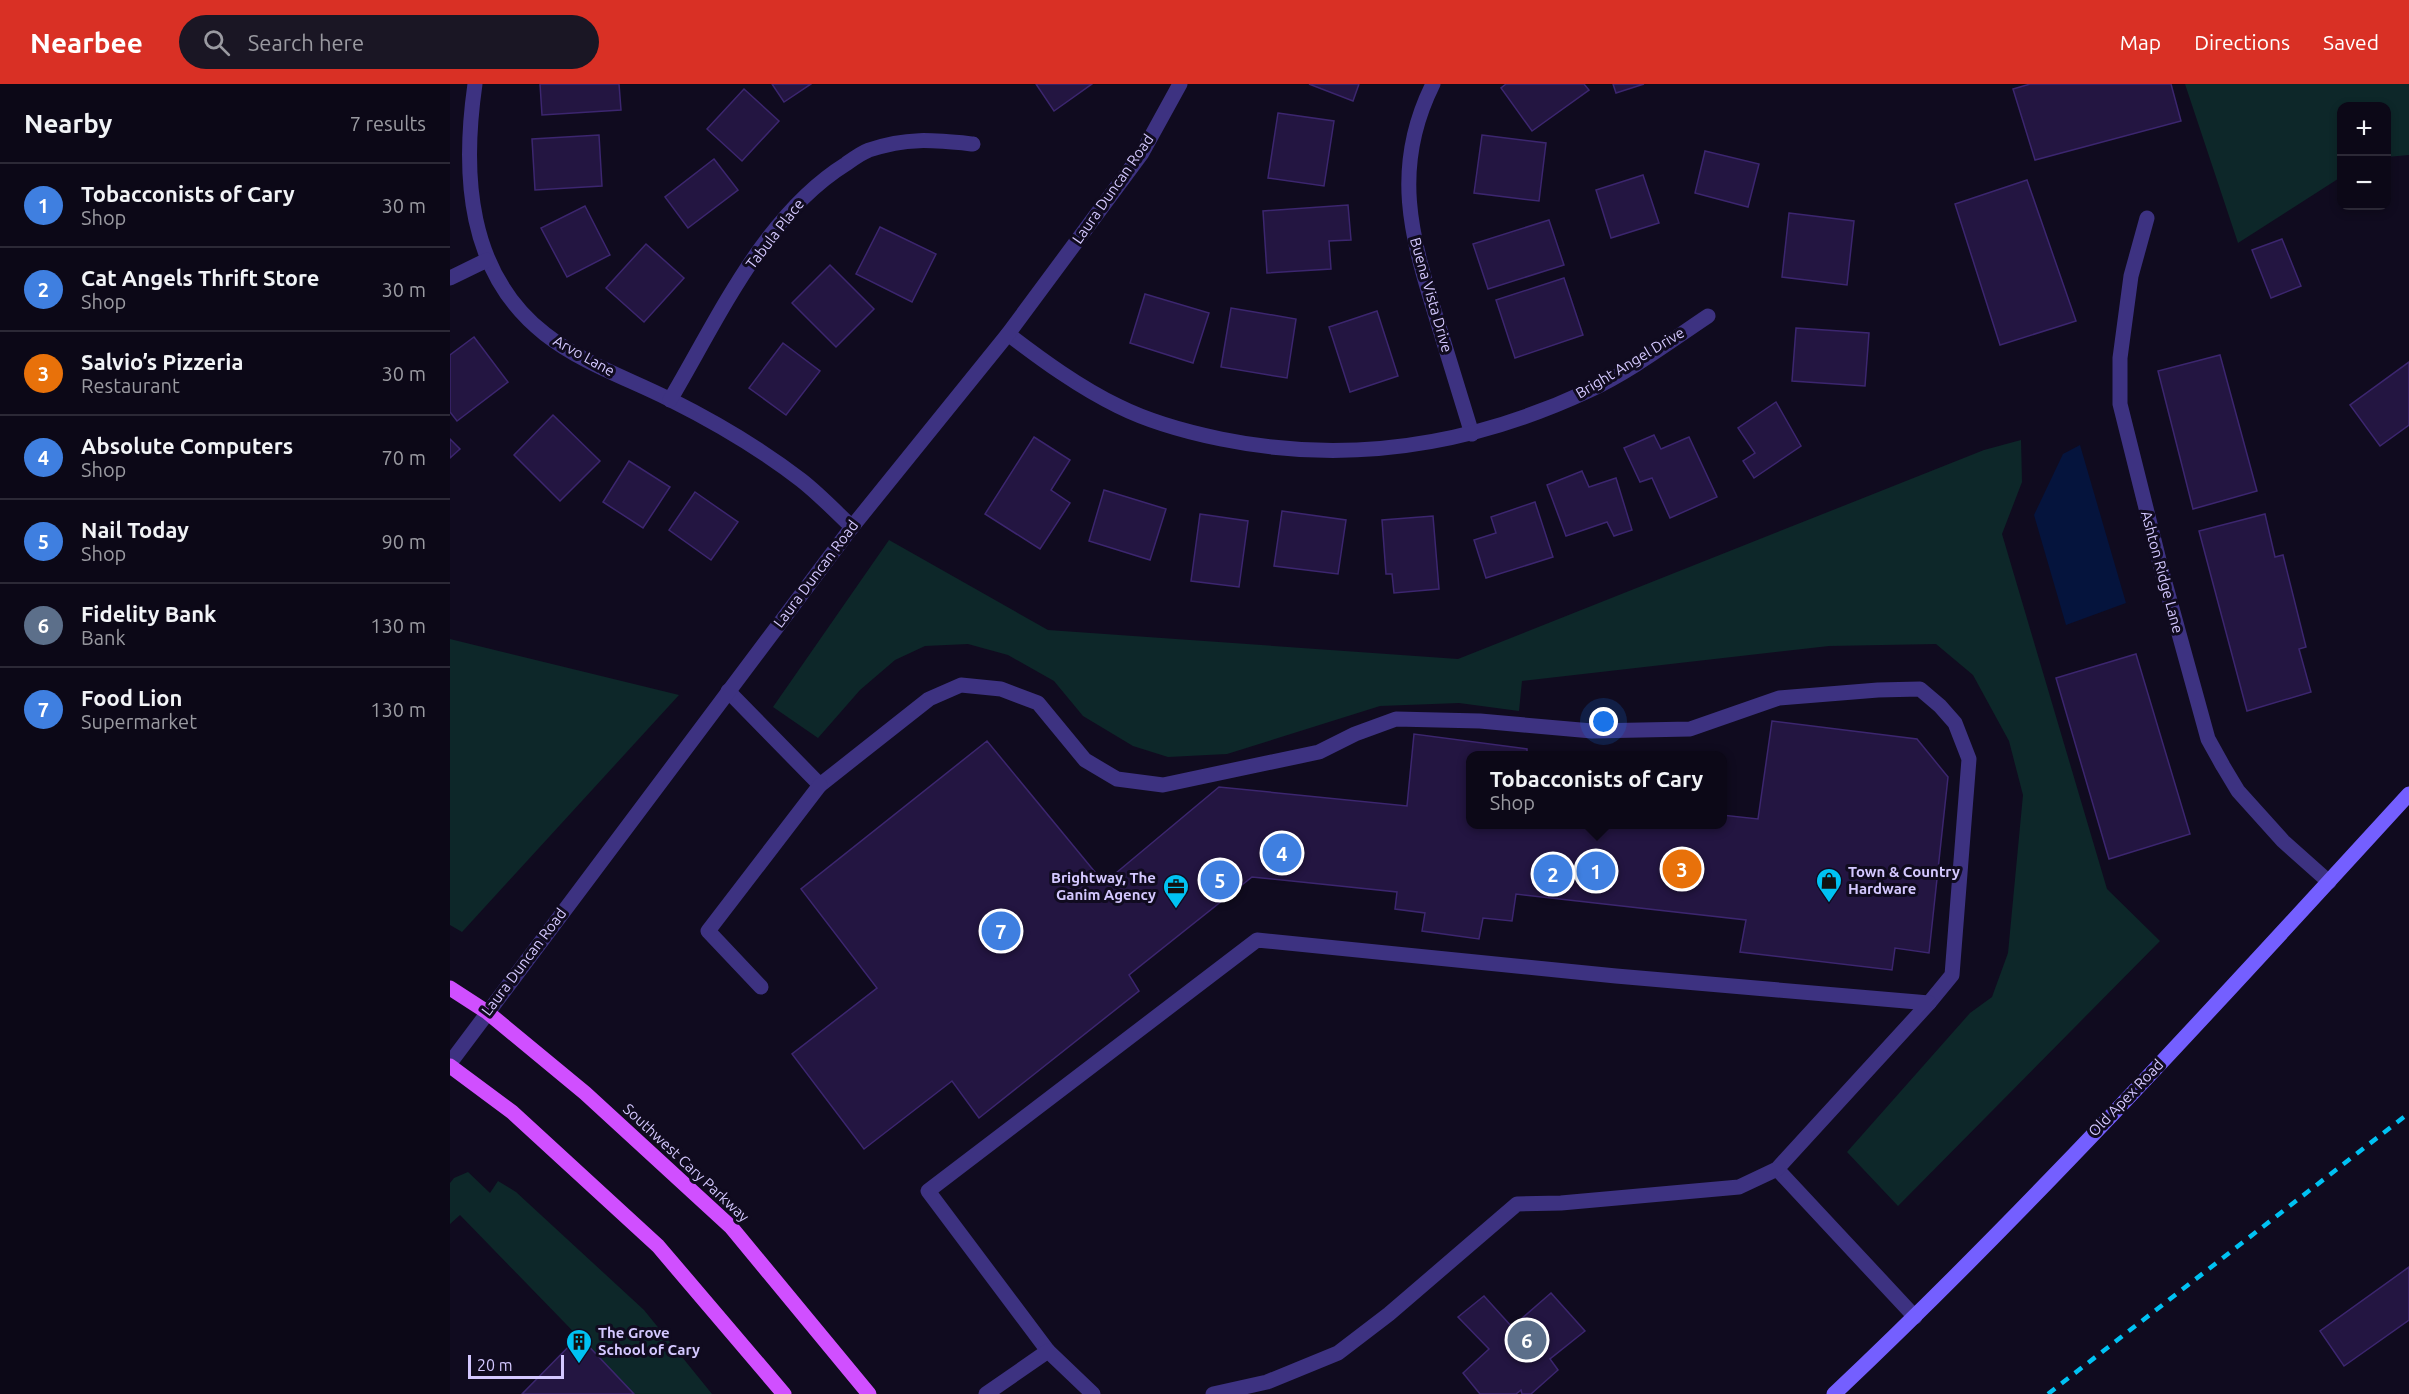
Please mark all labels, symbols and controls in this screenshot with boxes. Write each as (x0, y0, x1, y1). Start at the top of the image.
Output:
search box (179, 15, 599, 69)
icon: search (200, 26, 233, 59)
text: Nearbee (30, 27, 143, 58)
text: Search here (248, 30, 364, 55)
text: Map (2120, 30, 2161, 54)
text: Directions (2194, 30, 2290, 54)
text: Saved (2323, 30, 2379, 54)
map controls (2337, 102, 2391, 210)
button: + (2337, 102, 2391, 156)
text: Nearby (24, 109, 112, 138)
text: 7 results (350, 112, 426, 135)
street label: Laura Duncan Road (1068, 131, 1157, 247)
button: − (2337, 156, 2391, 210)
text: Tobacconists of Cary (81, 181, 295, 206)
text: 1 (38, 194, 49, 217)
text: 30 m (382, 194, 426, 217)
street label: Tabula Place (742, 195, 807, 272)
text: Shop (81, 206, 126, 229)
street label: Buena Vista Drive (1407, 235, 1456, 354)
text: Cat Angels Thrift Store (81, 265, 320, 290)
text: 2 (38, 278, 49, 301)
text: 30 m (382, 278, 426, 301)
text: Shop (81, 290, 126, 313)
street label: Bright Angel Drive (1572, 324, 1687, 402)
street label: Arvo Lane (551, 332, 618, 379)
text: Salvio’s Pizzeria (81, 349, 243, 374)
text: 3 (38, 362, 49, 385)
text: 30 m (382, 362, 426, 385)
text: Restaurant (81, 374, 180, 397)
text: Absolute Computers (81, 433, 293, 458)
text: 4 (38, 446, 49, 469)
text: 70 m (382, 446, 426, 469)
text: Shop (81, 458, 126, 481)
street label: Ashton Ridge Lane (2138, 509, 2187, 635)
text: Nail Today (81, 517, 189, 542)
street label: Laura Duncan Road (770, 517, 861, 631)
text: 5 (38, 530, 49, 553)
text: 90 m (382, 530, 426, 553)
text: Shop (81, 542, 126, 565)
text: Fidelity Bank (81, 601, 216, 626)
text: 6 (38, 614, 49, 637)
text: 130 m (370, 614, 426, 637)
text: Bank (81, 626, 126, 649)
text: Food Lion (81, 685, 182, 710)
text: 7 (38, 698, 49, 721)
text: 130 m (370, 698, 426, 721)
your location (1589, 707, 1618, 736)
text: Supermarket (81, 710, 197, 733)
popup (1466, 751, 1727, 829)
text: Tobacconists of Cary (1490, 766, 1703, 791)
text: Shop (1490, 791, 1535, 814)
pin: 4 (1262, 830, 1302, 876)
pin: 3 (1662, 846, 1702, 892)
pin: 1 (1576, 848, 1616, 894)
pin: 2 (1534, 852, 1572, 896)
pin: 5 (1200, 858, 1240, 902)
place label: Town & Country Hardware (1848, 863, 1960, 897)
shop icon: Town & Country Hardware (1814, 866, 1844, 904)
place label: Brightway, The Ganim Agency (1051, 869, 1156, 903)
office icon: Brightway, The Ganim Agency (1161, 872, 1191, 910)
street label: Laura Duncan Road (478, 905, 569, 1019)
pin: 7 (982, 908, 1020, 954)
street label: Old Apex Road (2085, 1056, 2167, 1140)
street label: Southwest Cary Parkway (620, 1100, 753, 1225)
pin: 6 (1508, 1318, 1546, 1362)
place label: The Grove School of Cary (598, 1324, 700, 1358)
building icon: The Grove School of Cary (564, 1327, 594, 1365)
scale bar (468, 1352, 564, 1380)
text: 20 m (477, 1356, 513, 1374)

